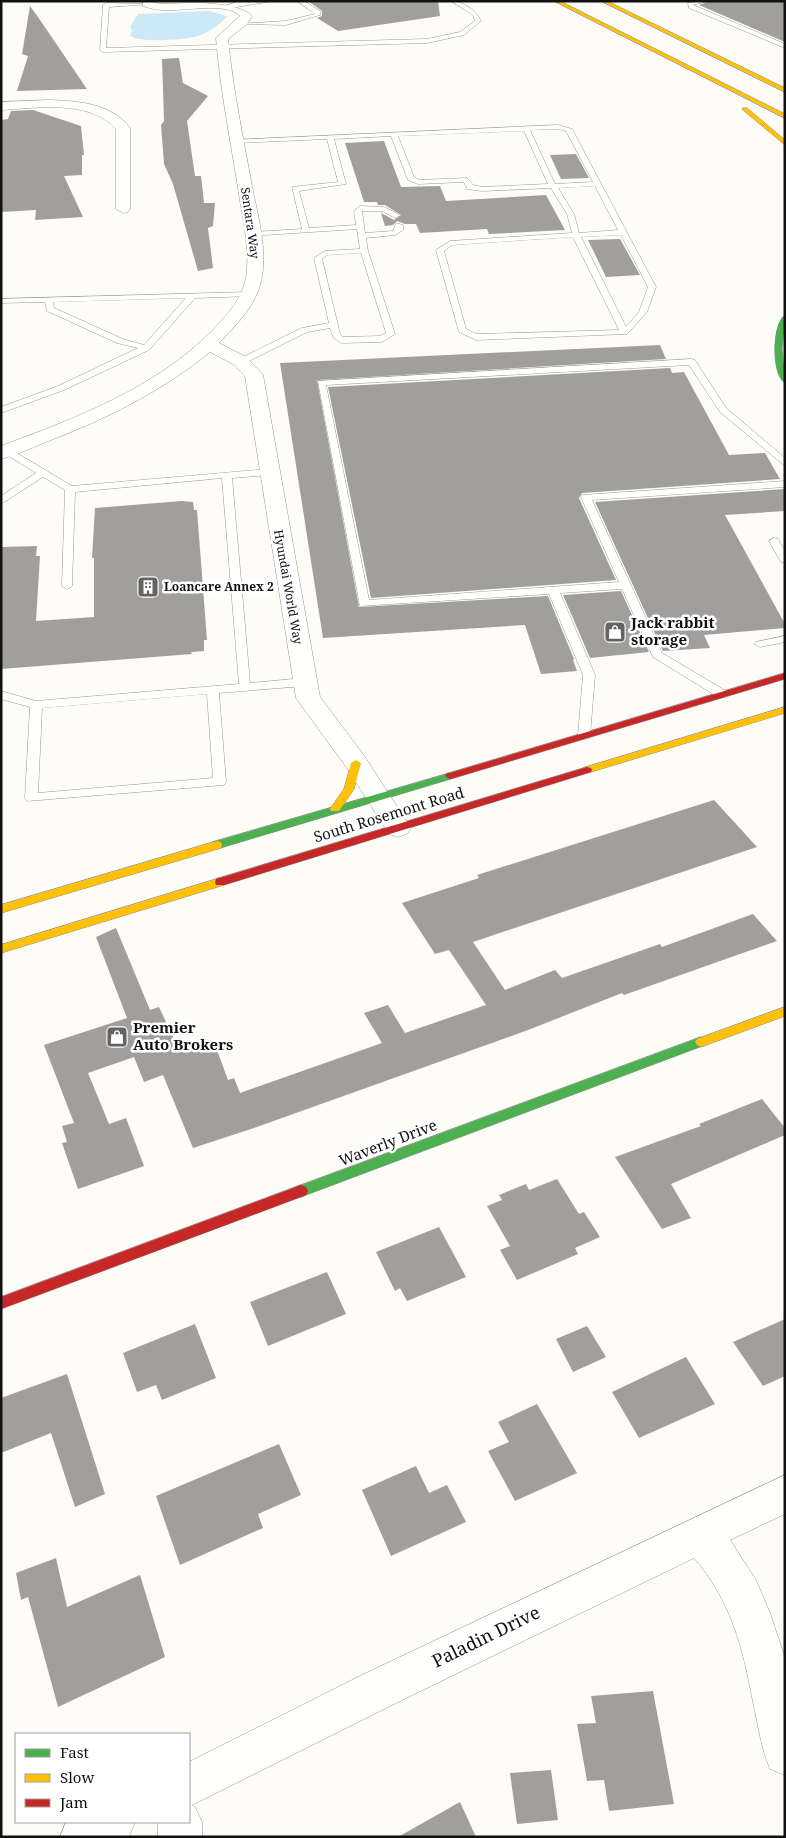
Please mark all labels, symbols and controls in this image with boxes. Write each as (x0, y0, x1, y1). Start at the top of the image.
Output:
street label: Sentara Way (237, 186, 264, 260)
street label: Hyundai World Way (270, 528, 307, 646)
building icon: Loancare Annex 2 (136, 575, 160, 599)
place label: Loancare Annex 2 (164, 578, 274, 595)
place label: Jack rabbit storage (630, 612, 715, 649)
shop icon: Jack rabbit storage (603, 620, 627, 644)
street label: South Rosemont Road (311, 782, 466, 846)
place label: Premier Auto Brokers (133, 1017, 233, 1054)
shop icon: Premier Auto Brokers (105, 1025, 129, 1049)
street label: Waverly Drive (336, 1114, 439, 1170)
street label: Paladin Drive (428, 1600, 543, 1673)
legend (15, 1733, 190, 1823)
text: Fast (60, 1742, 89, 1762)
text: Slow (60, 1767, 94, 1787)
text: Jam (59, 1792, 88, 1812)

